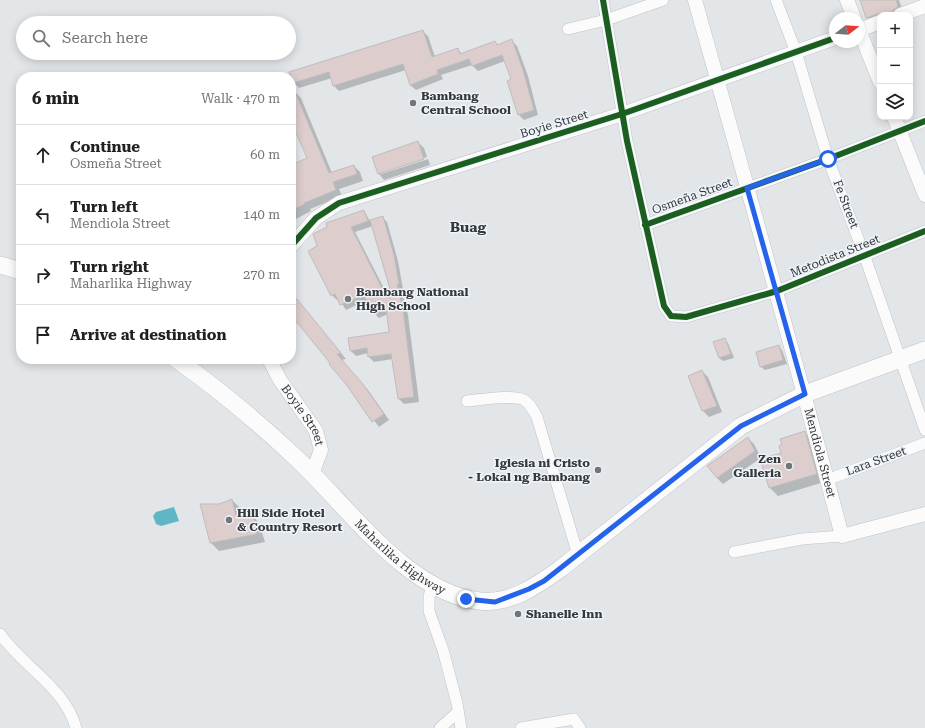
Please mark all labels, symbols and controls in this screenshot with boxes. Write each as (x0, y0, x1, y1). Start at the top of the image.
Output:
north arrow (829, 12, 865, 48)
map controls (877, 12, 913, 120)
button: + (877, 12, 913, 48)
search box (16, 16, 296, 60)
icon: search (30, 27, 52, 49)
text: Search here (62, 29, 148, 47)
button: − (877, 48, 913, 84)
button: layers (877, 84, 913, 120)
text: 6 min (32, 88, 79, 108)
place label: Bambang Central School (421, 89, 511, 117)
text: Walk · 470 m (201, 91, 280, 106)
marker: Bambang Central School (408, 98, 418, 108)
street label: Boyie Street (518, 107, 590, 141)
text: Continue (70, 138, 140, 156)
icon: ahead (32, 144, 54, 166)
text: 60 m (250, 147, 280, 162)
route start (819, 150, 837, 168)
text: Osmeña Street (70, 156, 162, 171)
street label: Osmeña Street (650, 175, 735, 217)
street label: Fe Street (830, 178, 862, 231)
text: Turn left (70, 198, 138, 216)
icon: left (32, 204, 54, 226)
text: 140 m (243, 207, 280, 222)
text: Mendiola Street (70, 216, 170, 231)
district label: Buag (450, 219, 486, 235)
street label: Metodista Street (788, 231, 882, 280)
text: Turn right (70, 258, 149, 276)
icon: right (32, 264, 54, 286)
text: 270 m (243, 267, 280, 282)
text: Maharlika Highway (70, 276, 192, 291)
place label: Bambang National High School (356, 285, 468, 313)
marker: Bambang National High School (343, 294, 353, 304)
icon: arrive (32, 324, 54, 346)
text: Arrive at destination (70, 326, 226, 344)
street label: Boyie Street (278, 382, 327, 448)
street label: Mendiola Street (801, 407, 839, 500)
street label: Lara Street (844, 444, 908, 478)
place label: Zen Galleria (733, 452, 781, 480)
place label: Iglesia ni Cristo - Lokal ng Bambang (468, 456, 591, 484)
marker: Zen Galleria (784, 461, 794, 471)
marker: Iglesia ni Cristo - Lokal ng Bambang (593, 465, 603, 475)
place label: Hill Side Hotel & Country Resort (237, 506, 343, 534)
marker: Hill Side Hotel & Country Resort (224, 515, 234, 525)
street label: Maharlika Highway (352, 517, 449, 598)
route end (457, 590, 475, 608)
place label: Shanelle Inn (526, 607, 602, 621)
marker: Shanelle Inn (513, 609, 523, 619)

